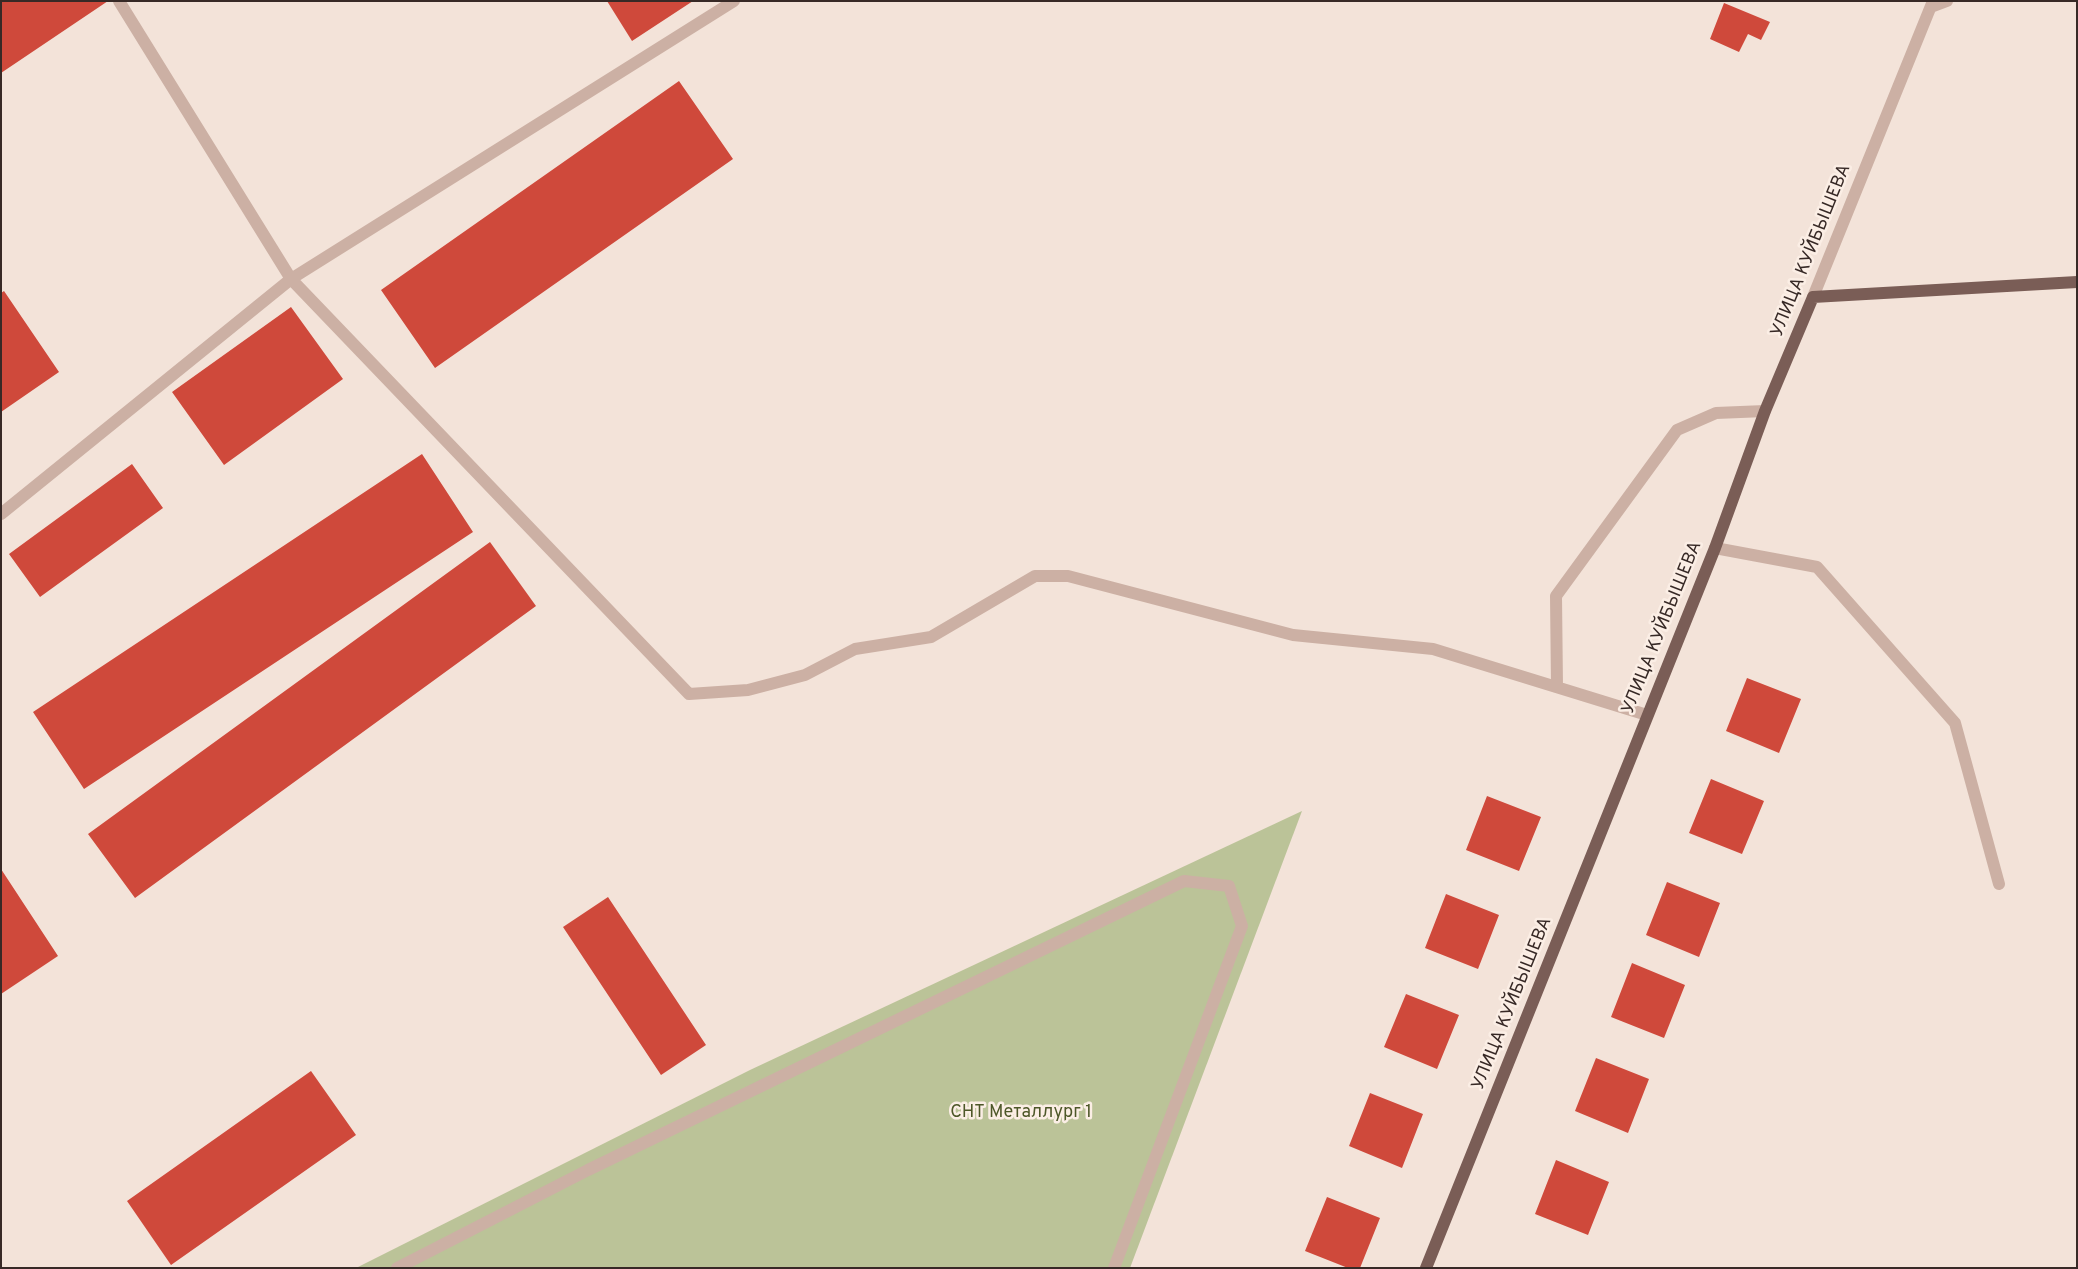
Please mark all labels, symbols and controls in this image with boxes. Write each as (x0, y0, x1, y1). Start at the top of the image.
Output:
street label: УЛИЦА КУЙБЫШЕВА (1767, 162, 1857, 340)
street label: УЛИЦА КУЙБЫШЕВА (1618, 539, 1708, 717)
street label: УЛИЦА КУЙБЫШЕВА (1468, 915, 1558, 1093)
park label: СНТ Металлург 1 (950, 1102, 1092, 1124)

